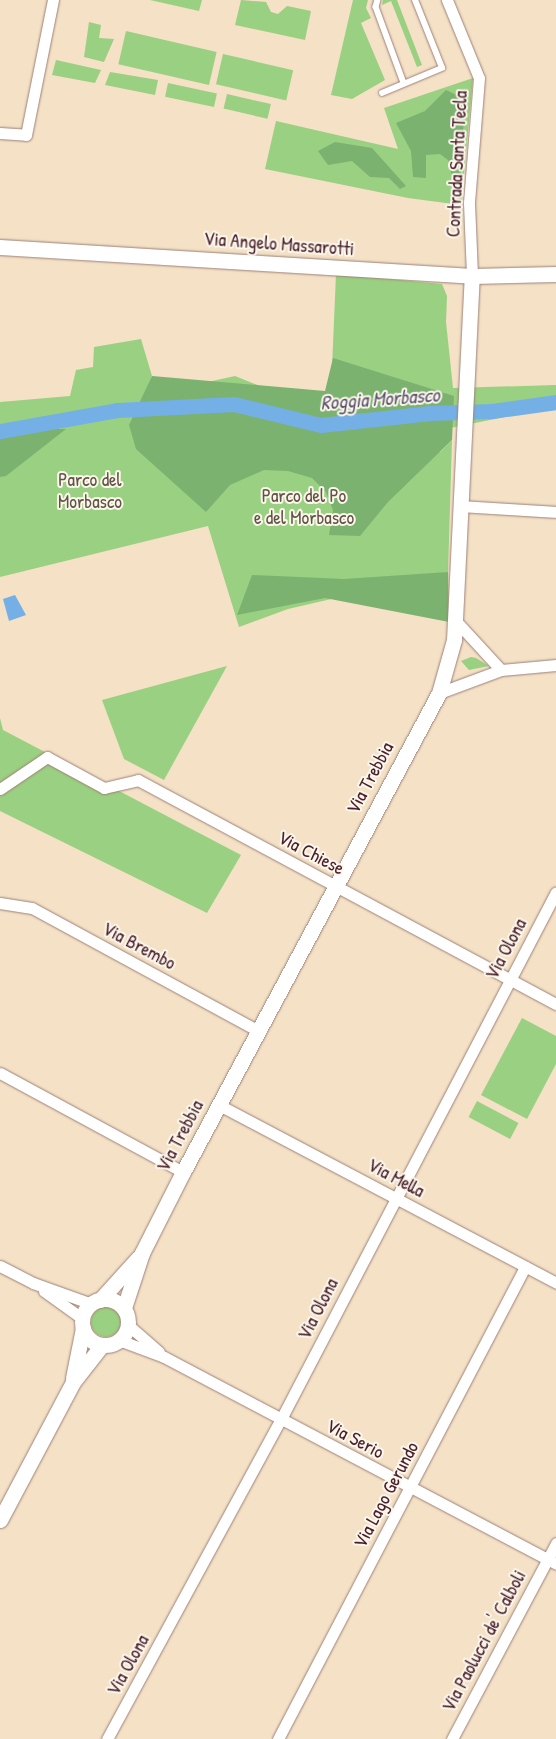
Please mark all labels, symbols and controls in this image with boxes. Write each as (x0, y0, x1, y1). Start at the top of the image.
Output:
street label: Contrada Santa Tecla (442, 90, 472, 238)
street label: Via Angelo Massarotti (203, 227, 355, 261)
water label: Roggia Morbasco (320, 382, 440, 414)
park label: Parco del Morbasco (58, 469, 122, 513)
park label: Parco del Po e del Morbasco (254, 485, 354, 529)
street label: Via Trebbia (342, 738, 398, 818)
street label: Via Chiese (274, 826, 348, 880)
street label: Via Olona (480, 914, 532, 984)
street label: Via Brembo (98, 917, 180, 975)
street label: Via Trebbia (152, 1096, 208, 1176)
street label: Via Mella (364, 1154, 428, 1202)
street label: Via Olona (293, 1274, 343, 1344)
street label: Via Serio (322, 1414, 388, 1464)
street label: Via Lago Gerundo (348, 1438, 424, 1552)
street label: Via Paolucci de' Calboli (437, 1566, 531, 1716)
street label: Via Olona (102, 1631, 154, 1699)

